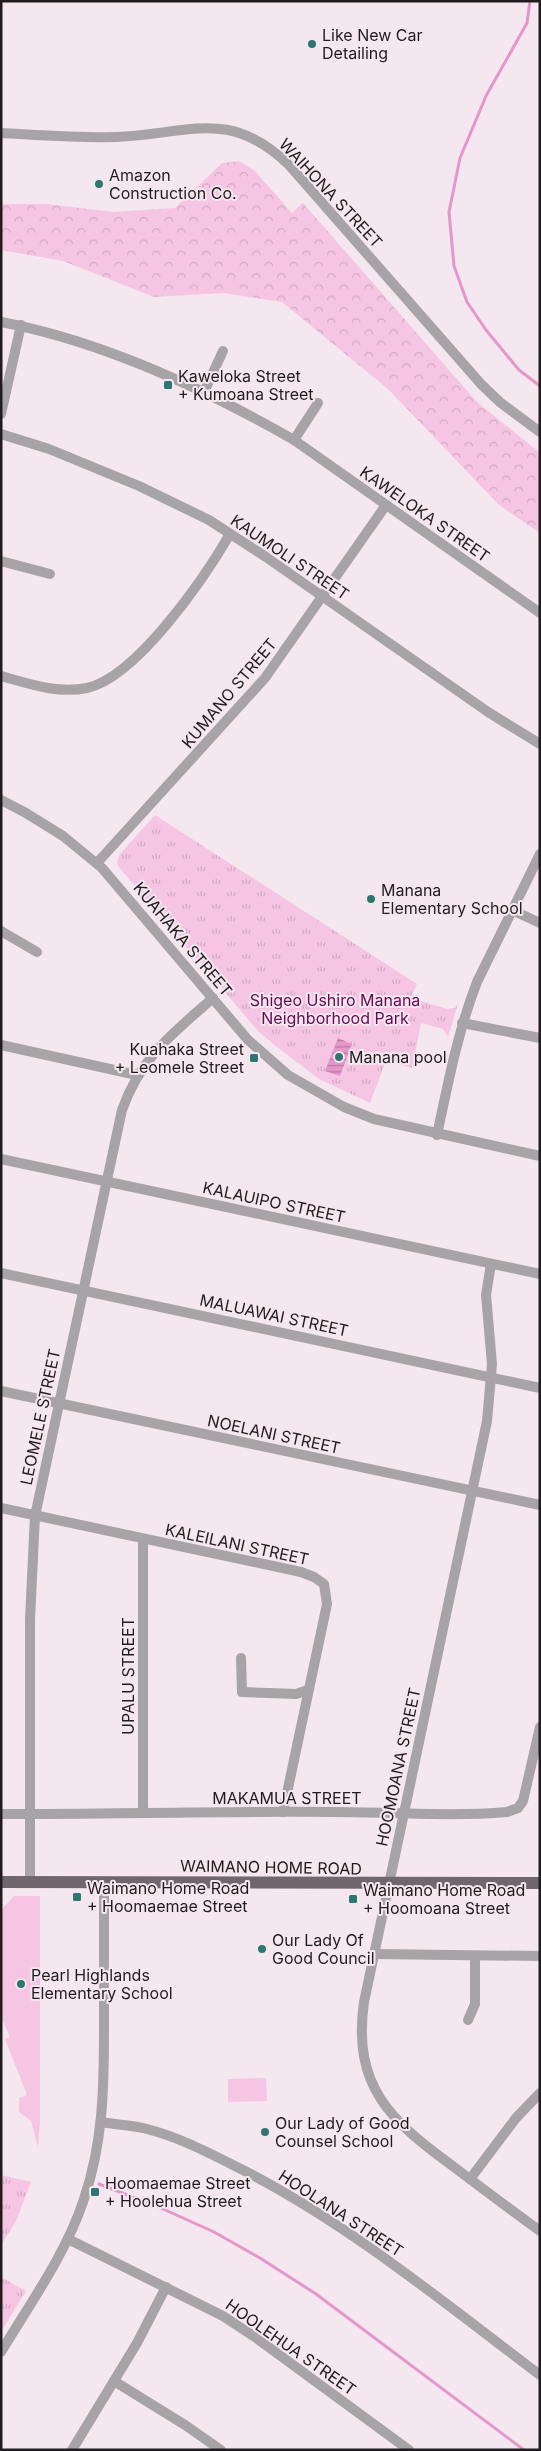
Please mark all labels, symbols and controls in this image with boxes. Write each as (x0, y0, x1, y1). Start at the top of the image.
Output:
place label: Like New Car Detailing (322, 25, 423, 63)
marker: Like New Car Detailing (306, 38, 318, 50)
street label: WAIHONA STREET (275, 134, 387, 252)
place label: Amazon Construction Co. (109, 165, 237, 203)
marker: Amazon Construction Co. (93, 178, 105, 190)
place label: Kaweloka Street + Kumoana Street (178, 366, 314, 404)
marker: Kaweloka Street + Kumoana Street (162, 379, 174, 391)
street label: KAWELOKA STREET (356, 462, 494, 566)
street label: KAUMOLI STREET (227, 510, 353, 604)
street label: KUMANO STREET (177, 634, 281, 752)
street label: KUAHAKA STREET (129, 878, 237, 1000)
place label: Manana Elementary School (381, 880, 523, 918)
marker: Manana Elementary School (365, 893, 377, 905)
park label: Shigeo Ushiro Manana Neighborhood Park (250, 990, 420, 1028)
place label: Kuahaka Street + Leomele Street (115, 1039, 244, 1077)
place label: Manana pool (349, 1047, 447, 1067)
marker: Manana pool (333, 1051, 345, 1063)
marker: Kuahaka Street + Leomele Street (248, 1052, 260, 1064)
street label: KALAUIPO STREET (201, 1177, 347, 1227)
street label: MALUAWAI STREET (198, 1289, 350, 1341)
street label: LEOMELE STREET (16, 1347, 64, 1487)
street label: NOELANI STREET (206, 1410, 342, 1458)
street label: KALEILANI STREET (163, 1519, 311, 1569)
street label: UPALU STREET (118, 1617, 138, 1735)
street label: HOOMOANA STREET (371, 1686, 425, 1848)
street label: MAKAMUA STREET (212, 1788, 362, 1808)
street label: WAIMANO HOME ROAD (180, 1855, 362, 1879)
place label: Waimano Home Road + Hoomaemae Street (87, 1878, 249, 1916)
place label: Waimano Home Road + Hoomoana Street (363, 1880, 525, 1918)
marker: Waimano Home Road + Hoomaemae Street (71, 1891, 83, 1903)
marker: Waimano Home Road + Hoomoana Street (347, 1893, 359, 1905)
place label: Our Lady Of Good Council (272, 1930, 375, 1968)
marker: Our Lady Of Good Council (256, 1943, 268, 1955)
place label: Pearl Highlands Elementary School (31, 1965, 173, 2003)
marker: Pearl Highlands Elementary School (15, 1978, 27, 1990)
place label: Our Lady of Good Counsel School (275, 2113, 410, 2151)
marker: Our Lady of Good Counsel School (259, 2126, 271, 2138)
street label: HOOLANA STREET (275, 2165, 407, 2261)
place label: Hoomaemae Street + Hoolehua Street (105, 2173, 250, 2211)
marker: Hoomaemae Street + Hoolehua Street (89, 2186, 101, 2198)
street label: HOOLEHUA STREET (222, 2294, 360, 2400)

